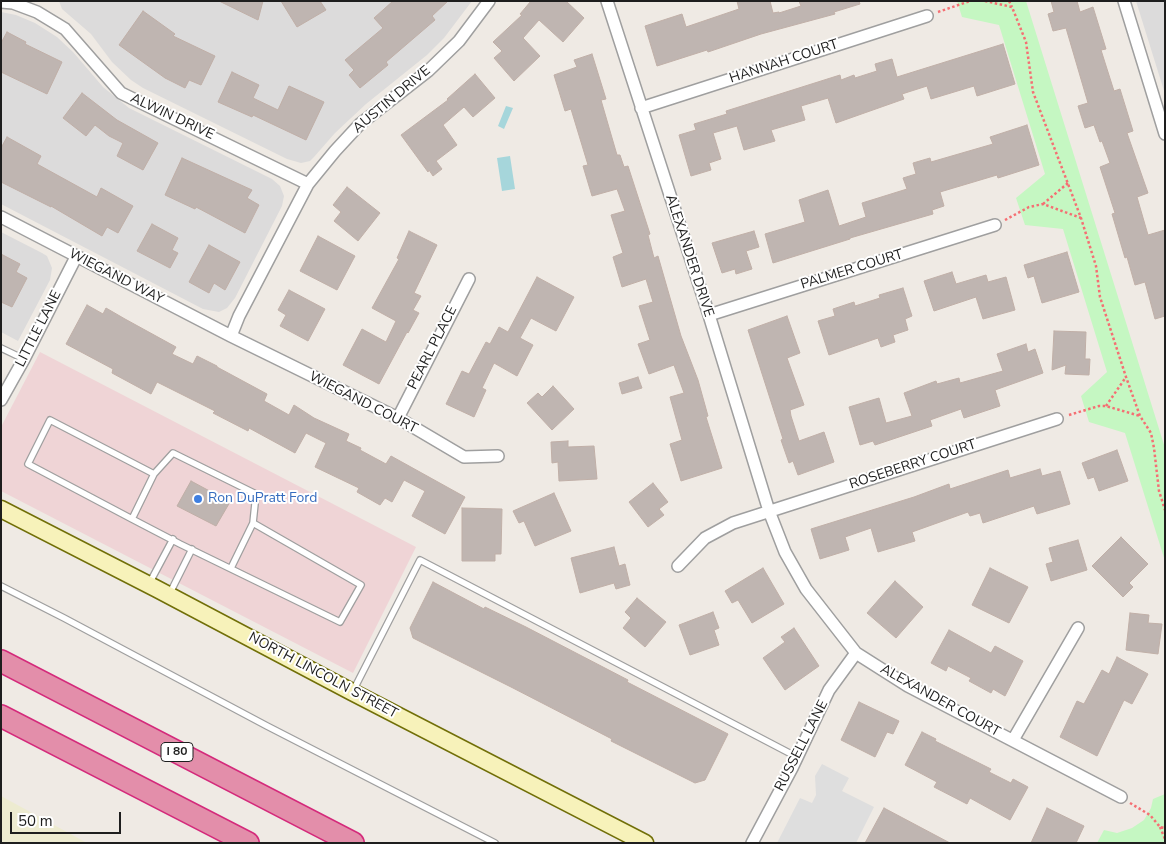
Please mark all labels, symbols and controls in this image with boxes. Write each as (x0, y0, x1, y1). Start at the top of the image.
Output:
street label: HANNAH COURT (727, 36, 841, 88)
street label: AUSTIN DRIVE (350, 63, 434, 137)
street label: ALWIN DRIVE (127, 90, 217, 144)
street label: ALEXANDER DRIVE (661, 193, 717, 319)
street label: WIEGAND WAY (66, 246, 166, 308)
street label: PALMER COURT (799, 246, 905, 294)
street label: LITTLE LANE (13, 288, 65, 370)
street label: PEARL PLACE (405, 303, 461, 393)
street label: WIEGAND COURT (306, 368, 420, 438)
street label: ROSEBERRY COURT (847, 437, 979, 493)
place label: Ron DuPratt Ford (208, 491, 317, 507)
marker: Ron DuPratt Ford (192, 493, 204, 505)
street label: NORTH LINCOLN STREET (246, 629, 400, 723)
street label: ALEXANDER COURT (877, 661, 1003, 741)
street label: RUSSELL LANE (772, 698, 832, 794)
road number: I 80 (161, 742, 193, 762)
scale bar (12, 802, 124, 834)
text: 50 m (18, 811, 53, 831)

